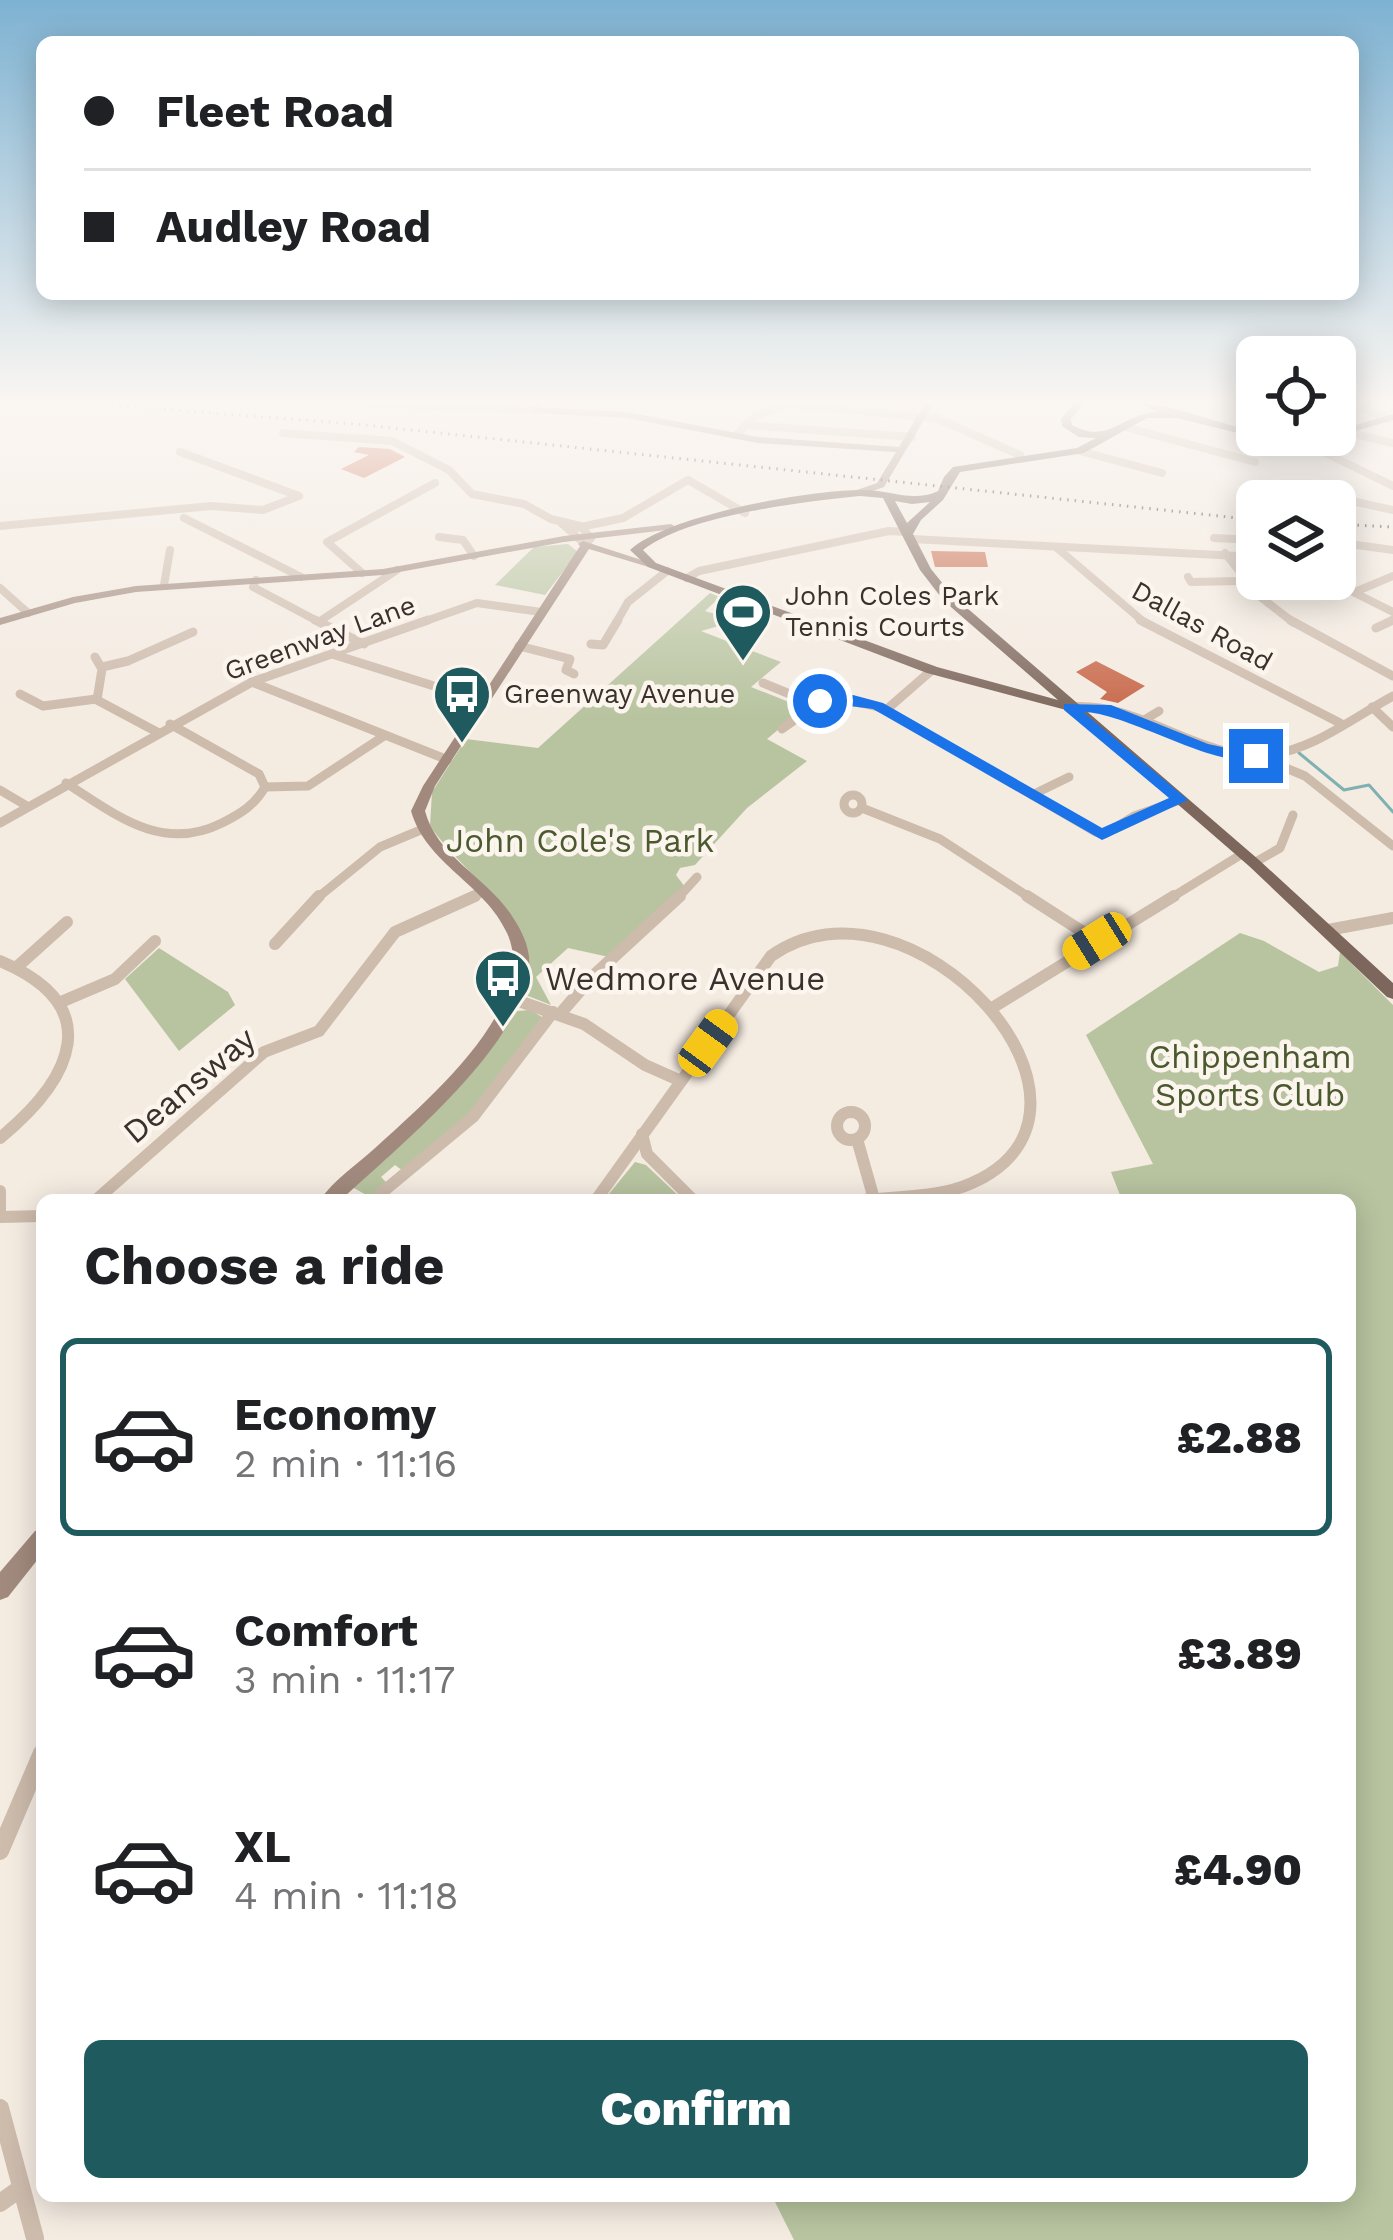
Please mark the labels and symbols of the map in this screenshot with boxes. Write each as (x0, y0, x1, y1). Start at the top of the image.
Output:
street label: Dallas Road (1126, 574, 1278, 678)
place label: John Coles Park Tennis Courts (785, 580, 999, 643)
sports icon: John Coles Park Tennis Courts (712, 581, 774, 663)
street label: Greenway Lane (220, 589, 420, 687)
bus stop icon: Greenway Avenue (431, 663, 493, 745)
route start (793, 674, 847, 728)
place label: Greenway Avenue (504, 678, 735, 710)
route end (1229, 729, 1283, 783)
park label: John Cole's Park (446, 821, 714, 860)
car (1057, 907, 1137, 975)
bus stop icon: Wedmore Avenue (472, 947, 534, 1029)
place label: Wedmore Avenue (545, 959, 825, 998)
car (672, 1003, 744, 1083)
street label: Deansway (115, 1019, 263, 1151)
park label: Chippenham Sports Club (1148, 1037, 1352, 1114)

